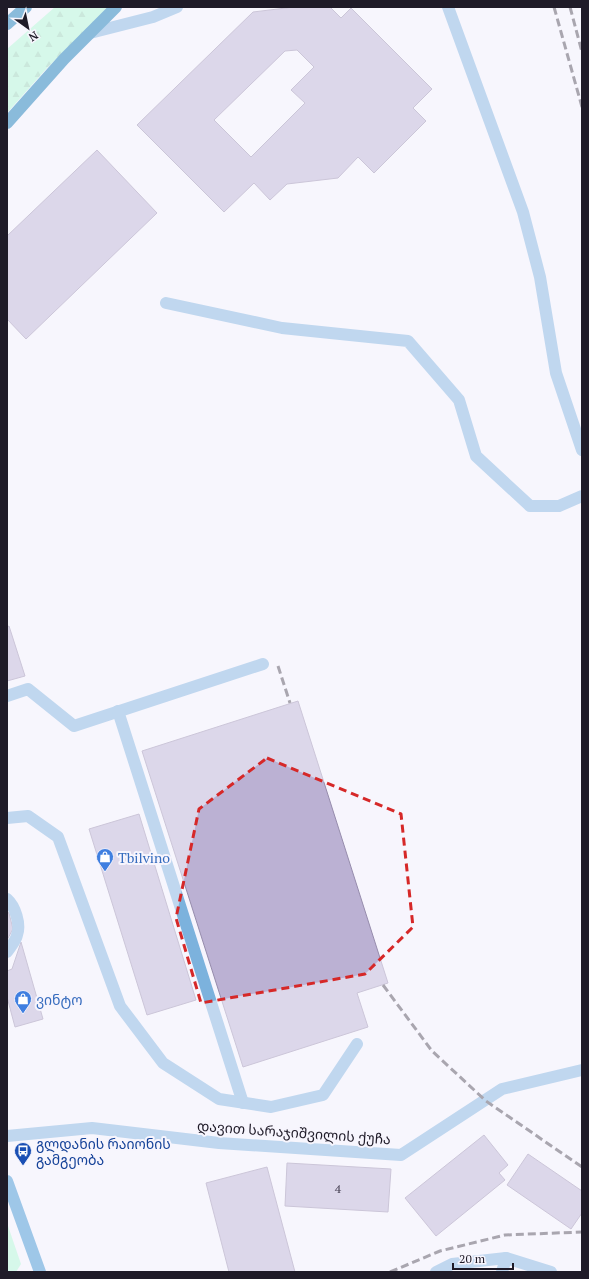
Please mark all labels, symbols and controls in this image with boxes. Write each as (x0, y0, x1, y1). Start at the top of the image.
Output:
north arrow (8, 8, 48, 48)
text: N (26, 28, 41, 45)
shop icon: Tbilvino (95, 847, 115, 872)
place label: Tbilvino (118, 848, 170, 867)
shop icon: ვინტო (13, 989, 33, 1014)
place label: ვინტო (36, 990, 83, 1009)
street label: დავით სარაჯიშვილის ქუჩა (196, 1116, 392, 1148)
place label: გლდანის რაიონის გამგეობა (36, 1134, 171, 1169)
bus stop icon: გლდანის რაიონის გამგეობა (13, 1141, 33, 1166)
house number: 4 (335, 1181, 342, 1196)
scale bar (453, 1245, 513, 1271)
text: 20 m (459, 1251, 486, 1266)

